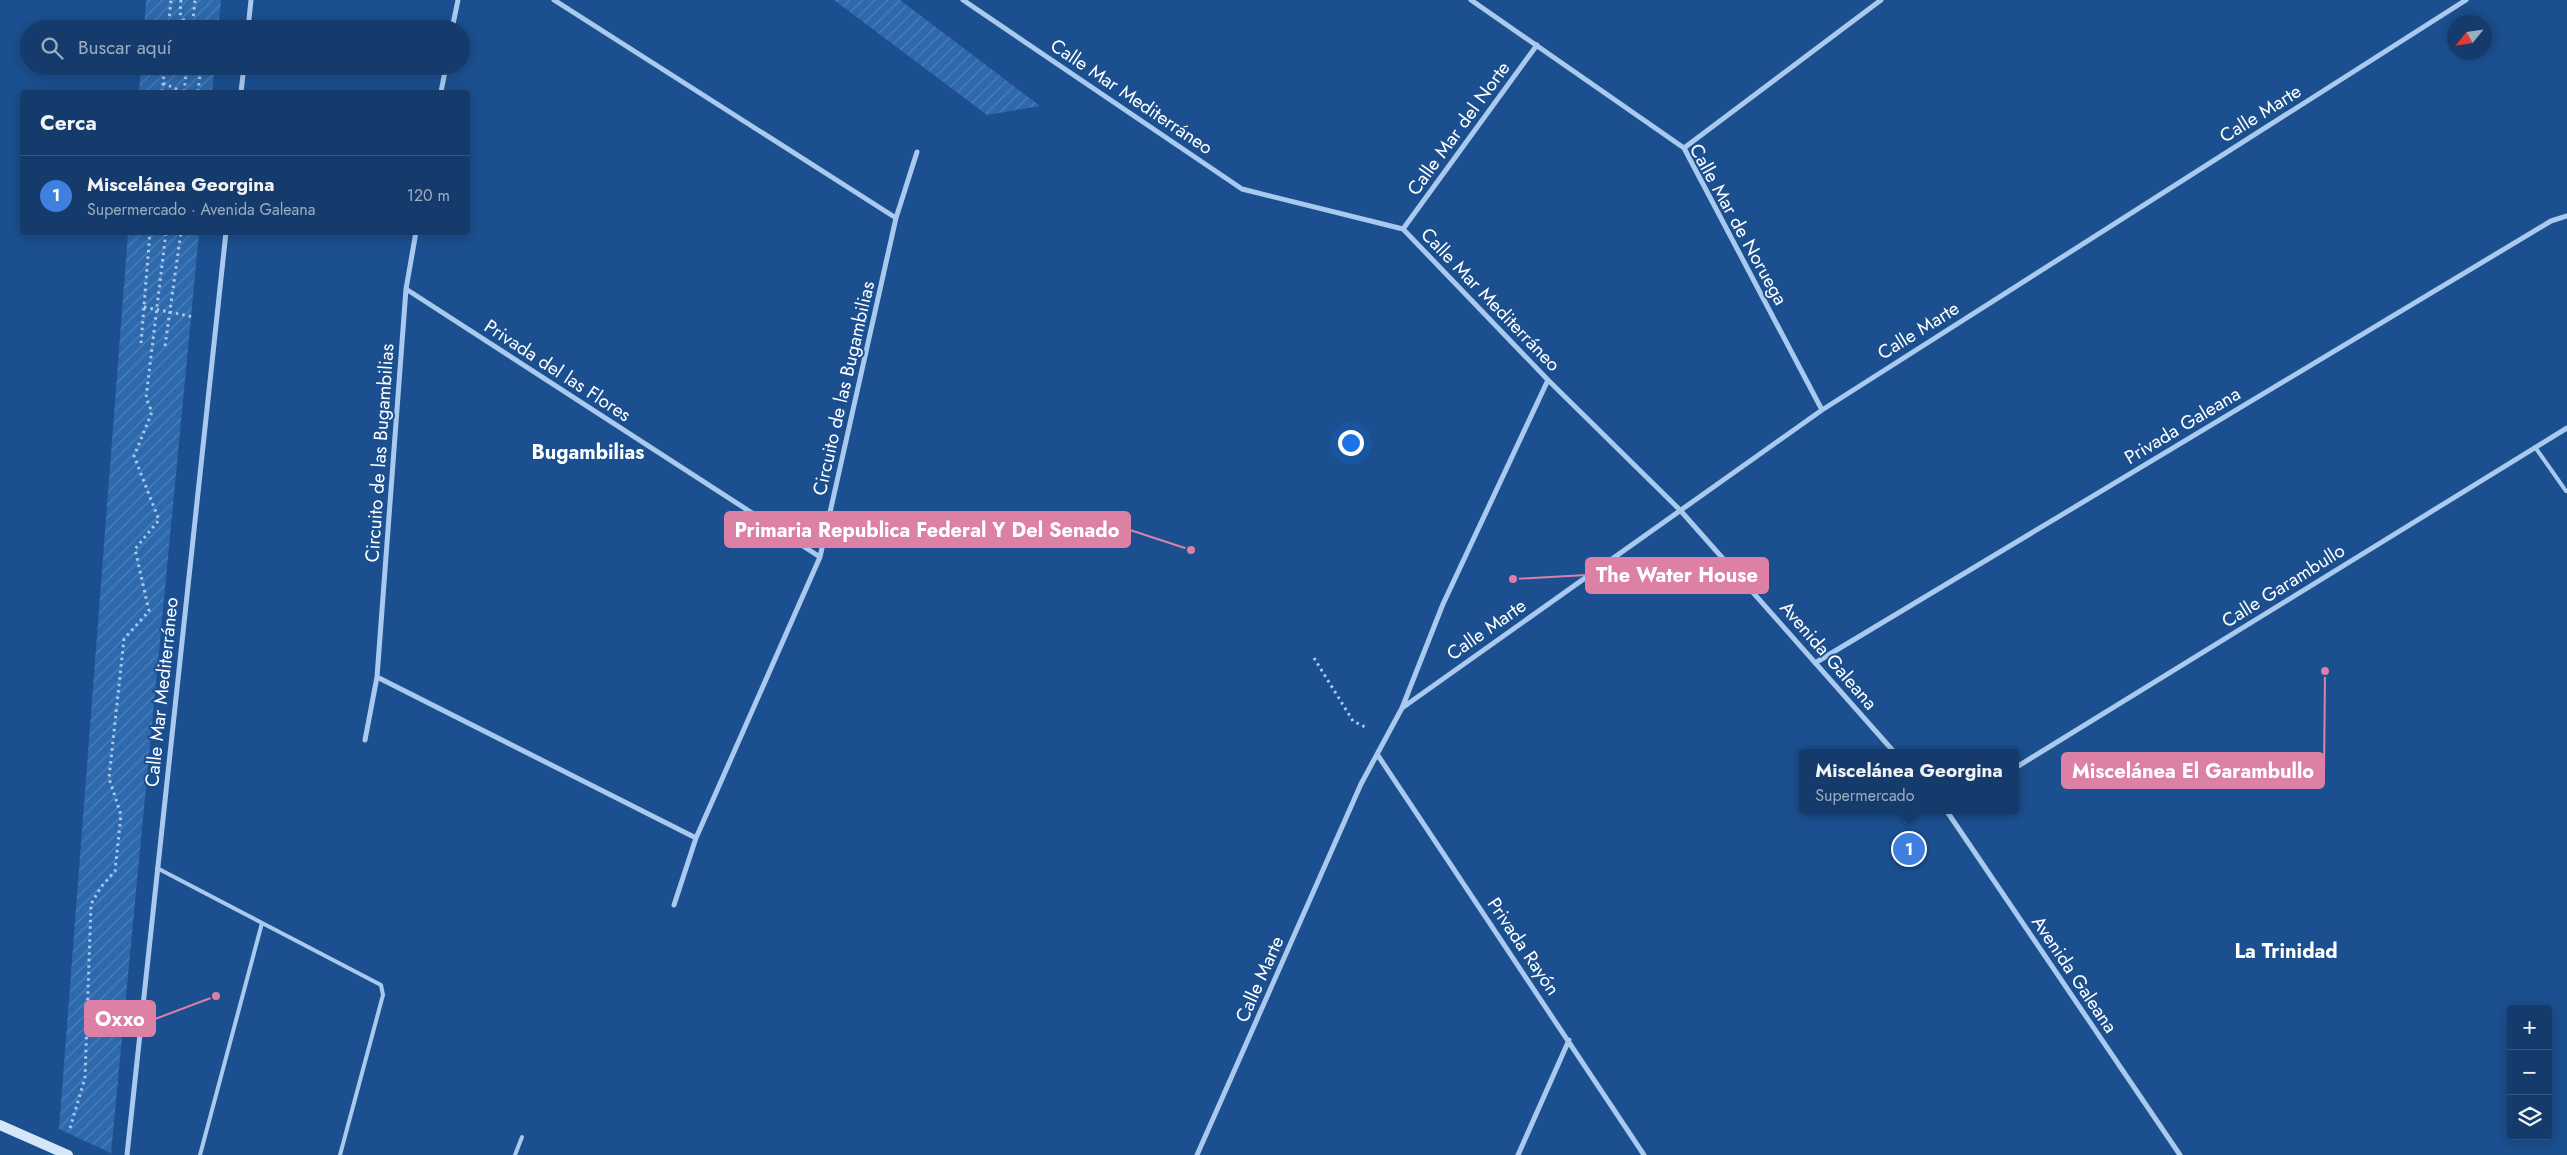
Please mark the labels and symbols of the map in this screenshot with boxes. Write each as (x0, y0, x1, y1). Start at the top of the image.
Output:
north arrow (2447, 15, 2492, 60)
street label: Calle Mar Mediterráneo (1045, 32, 1218, 161)
street label: Calle Mar del Norte (1401, 56, 1516, 201)
street label: Calle Marte (2214, 78, 2307, 149)
street label: Calle Mar de Noruega (1683, 139, 1794, 310)
street label: Calle Mar Mediterráneo (1415, 221, 1567, 377)
street label: Circuito de las Bugambilias (806, 278, 881, 498)
street label: Calle Marte (1872, 295, 1965, 366)
street label: Privada del las Flores (479, 313, 637, 428)
street label: Circuito de las Bugambilias (358, 342, 401, 563)
street label: Privada Galeana (2119, 380, 2245, 471)
your location (1338, 430, 1364, 456)
district label: Bugambilias (532, 438, 644, 467)
callout: Primaria Republica Federal Y Del Senado (725, 512, 1130, 547)
text: Primaria Republica Federal Y Del Senado (735, 516, 1120, 545)
street label: Calle Garambullo (2216, 537, 2350, 634)
callout: The Water House (1586, 558, 1768, 593)
text: The Water House (1596, 561, 1758, 590)
street label: Calle Marte (1441, 592, 1532, 667)
street label: Avenida Galeana (1774, 595, 1884, 716)
street label: Calle Mar Mediterráneo (138, 596, 185, 788)
callout: Miscelánea El Garambullo (2062, 753, 2324, 788)
text: Miscelánea El Garambullo (2072, 757, 2314, 786)
pin: 1 (1893, 830, 1925, 868)
street label: Privada Rayón (1481, 892, 1566, 1001)
street label: Avenida Galeana (2025, 910, 2124, 1038)
street label: Calle Marte (1228, 932, 1291, 1027)
district label: La Trinidad (2234, 937, 2338, 966)
callout: Oxxo (85, 1001, 155, 1036)
text: Oxxo (95, 1005, 145, 1034)

